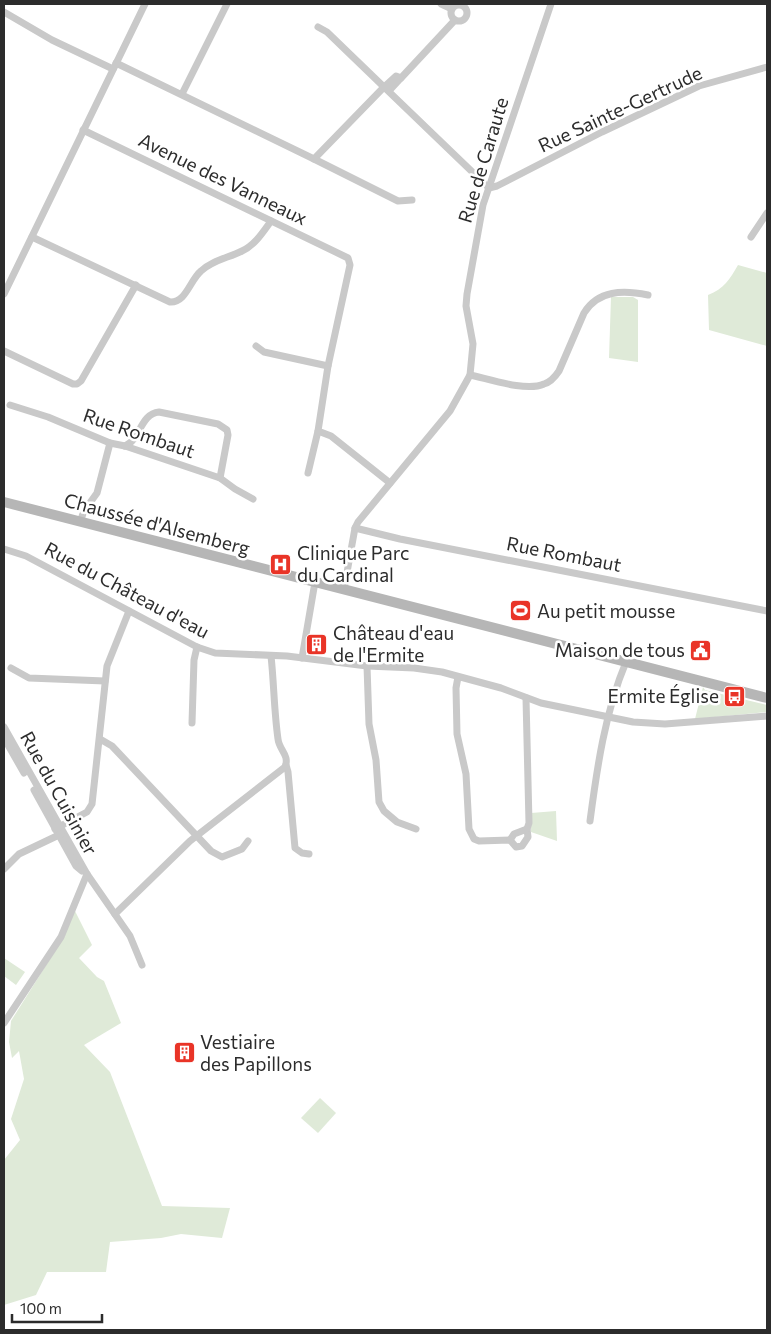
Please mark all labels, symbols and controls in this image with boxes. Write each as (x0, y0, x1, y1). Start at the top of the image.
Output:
street label: Rue Sainte-Gertrude (534, 61, 705, 157)
street label: Rue de Caraute (453, 94, 513, 225)
street label: Avenue des Vanneaux (135, 128, 311, 229)
street label: Rue Rombaut (80, 403, 198, 462)
street label: Chaussée d'Alsemberg (62, 488, 253, 559)
street label: Rue Rombaut (505, 531, 624, 576)
street label: Rue du Château d'eau (41, 536, 213, 643)
place label: Clinique Parc du Cardinal (297, 541, 409, 586)
hospital icon: Clinique Parc du Cardinal (269, 552, 293, 576)
sports icon: Au petit mousse (509, 599, 533, 623)
place label: Au petit mousse (537, 599, 675, 622)
place label: Château d'eau de l'Ermite (333, 621, 454, 666)
building icon: Château d'eau de l'Ermite (305, 632, 329, 656)
place label: Maison de tous (555, 638, 685, 661)
public building icon: Maison de tous (689, 638, 713, 662)
place label: Ermite Église (607, 684, 719, 707)
bus stop icon: Ermite Église (723, 684, 747, 708)
street label: Rue du Cuisinier (16, 727, 103, 859)
place label: Vestiaire des Papillons (200, 1030, 312, 1075)
building icon: Vestiaire des Papillons (172, 1041, 196, 1065)
scale bar (12, 1292, 102, 1324)
text: 100 m (20, 1299, 62, 1317)

